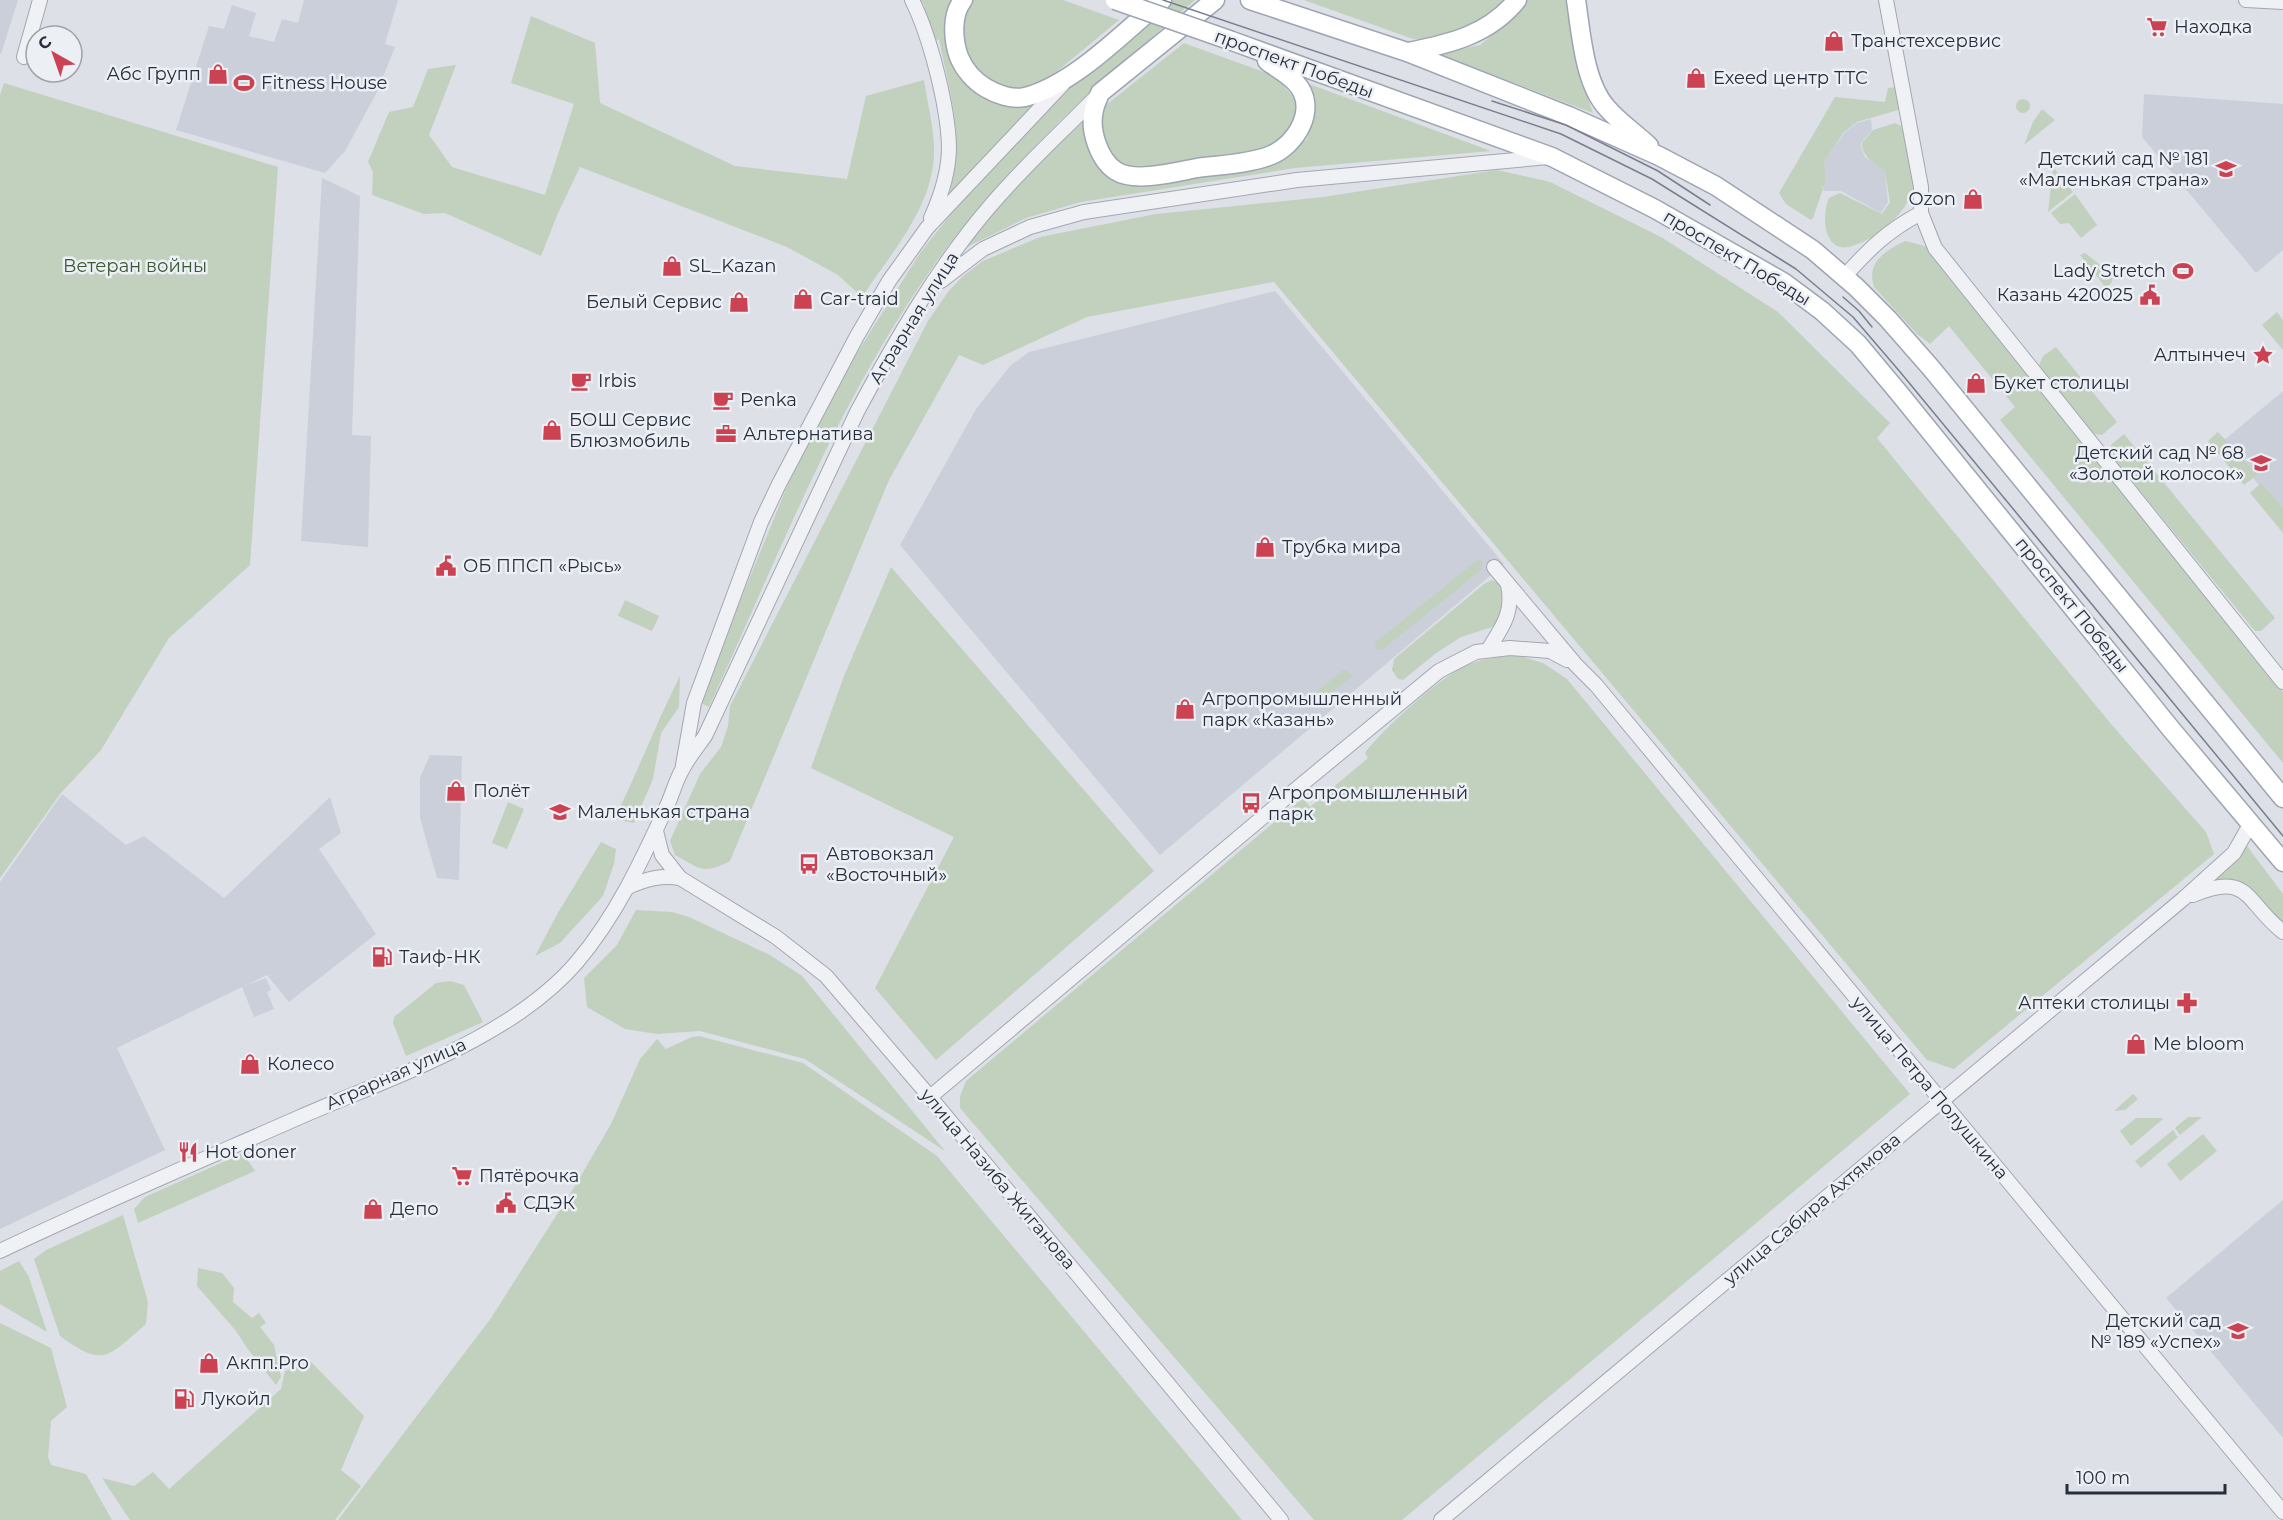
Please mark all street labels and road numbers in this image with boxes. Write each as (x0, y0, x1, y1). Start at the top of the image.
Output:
street label: проспект Победы (1211, 25, 1377, 103)
street label: проспект Победы (1659, 205, 1815, 311)
street label: Аграрная улица (865, 248, 963, 388)
street label: проспект Победы (2011, 533, 2133, 677)
street label: улица Петра Полушкина (1846, 991, 2013, 1184)
street label: Аграрная улица (322, 1033, 470, 1115)
street label: улица Назиба Жиганова (915, 1083, 1080, 1274)
street label: улица Сабира Ахтямова (1718, 1128, 1905, 1290)

